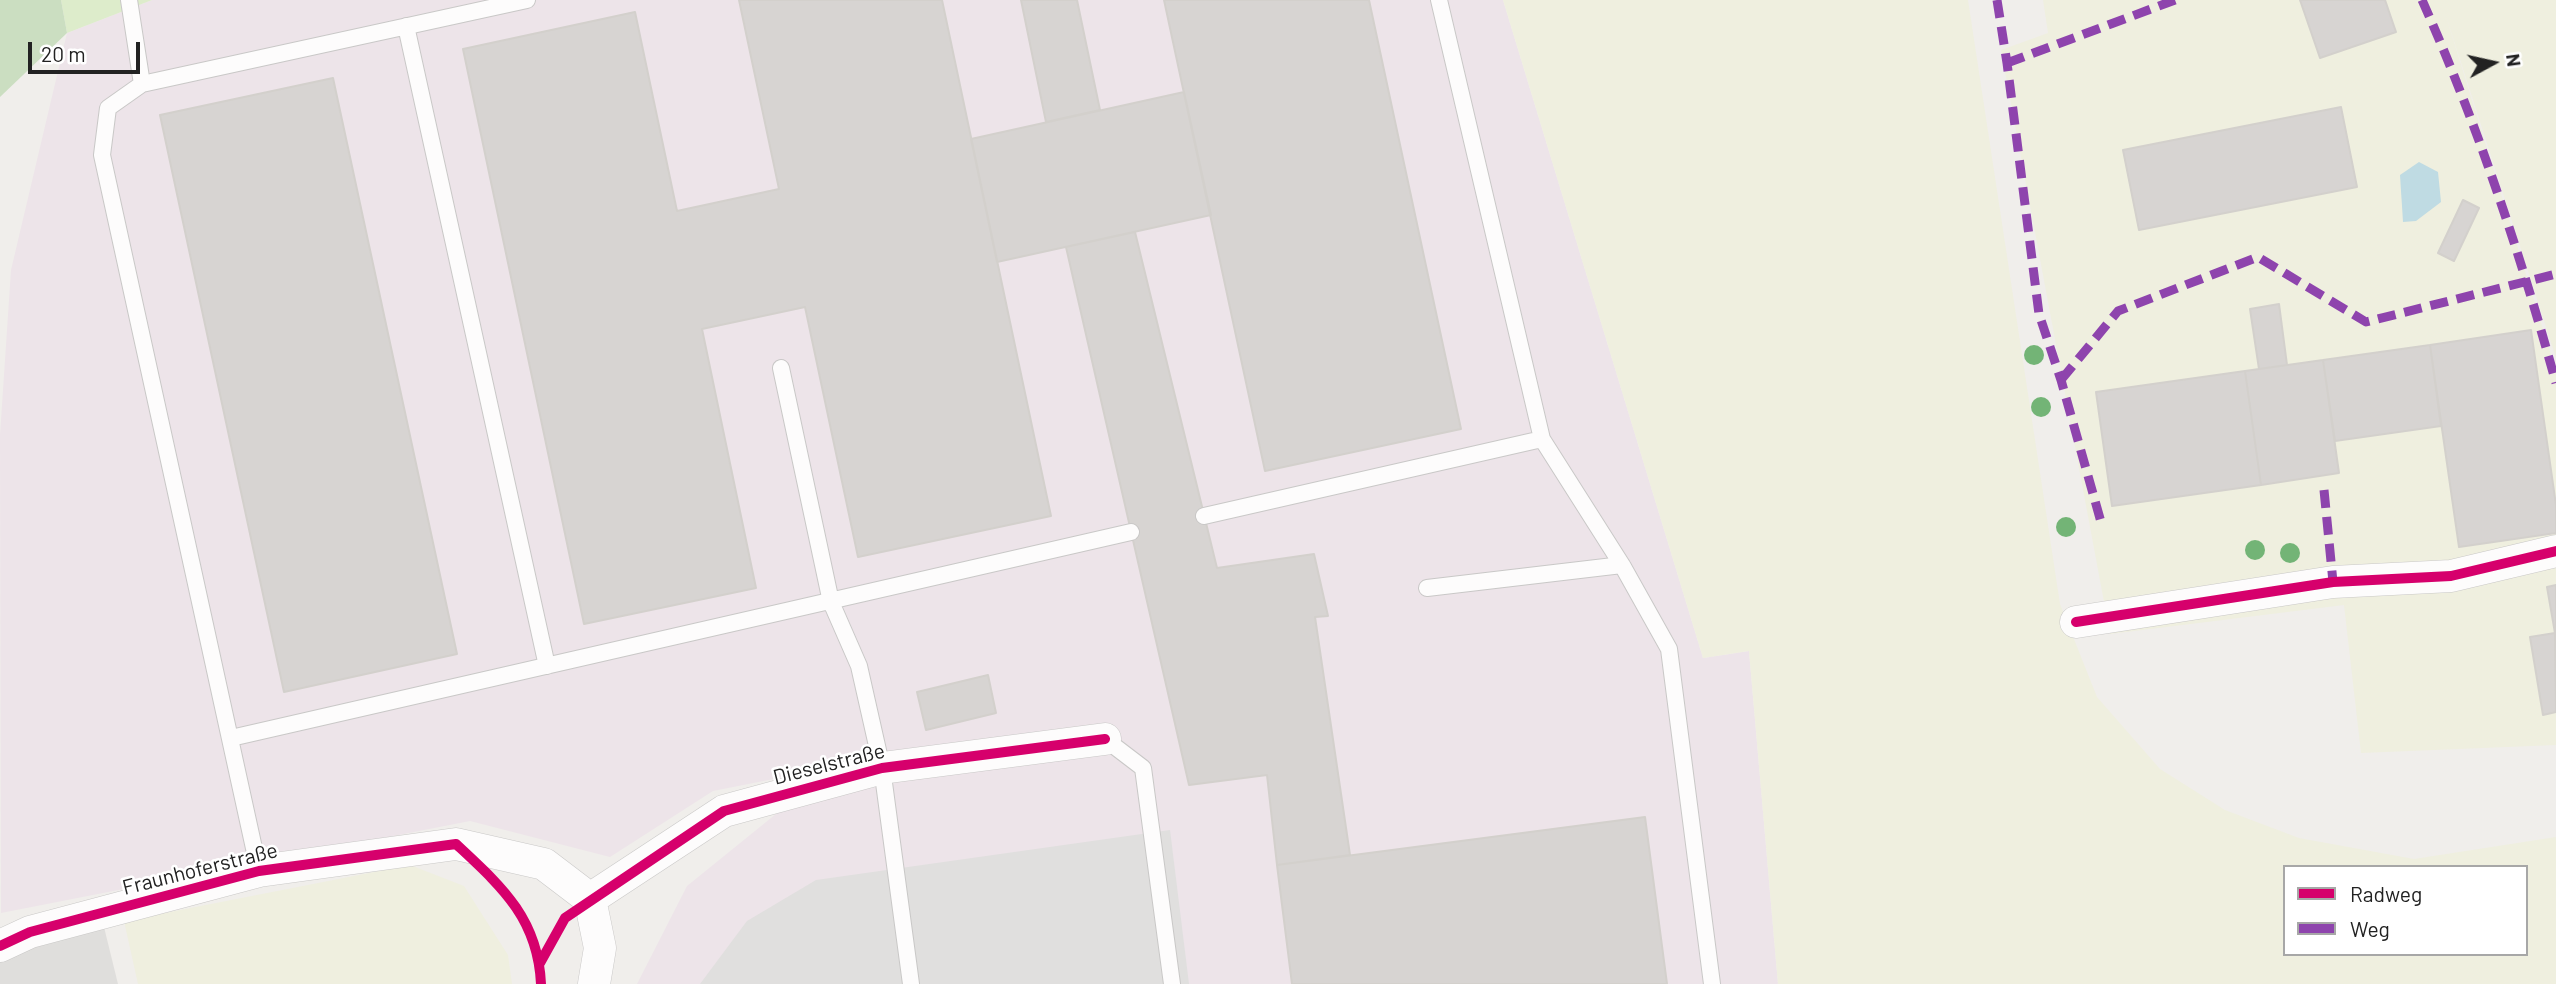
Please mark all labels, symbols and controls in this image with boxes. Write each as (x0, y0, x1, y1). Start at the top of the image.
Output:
scale bar (32, 28, 144, 72)
north arrow (2458, 28, 2528, 98)
text: 20 m (41, 41, 86, 66)
text: N (2502, 52, 2527, 68)
street label: Dieselstraße (770, 738, 888, 790)
street label: Fraunhoferstraße (120, 838, 280, 900)
legend (2283, 865, 2528, 956)
text: Radweg (2350, 881, 2422, 906)
text: Weg (2350, 916, 2390, 941)

